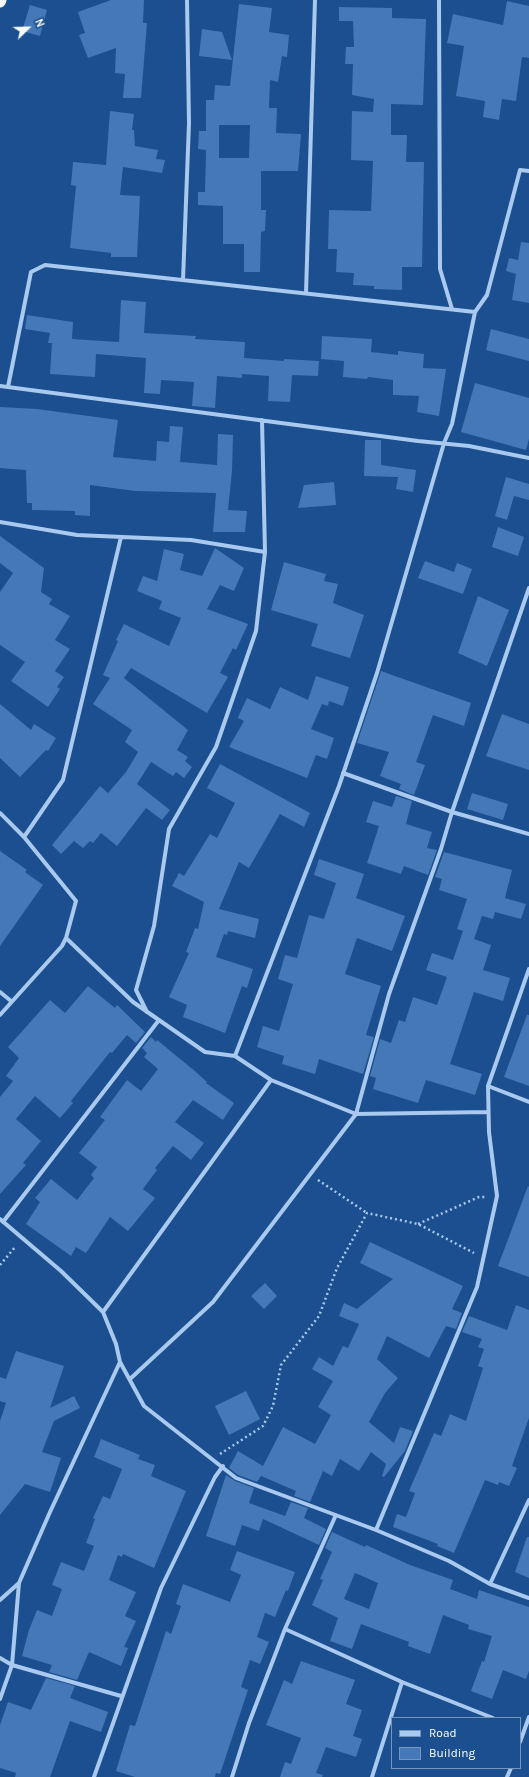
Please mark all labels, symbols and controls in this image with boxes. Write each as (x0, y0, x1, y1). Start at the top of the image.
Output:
north arrow (8, 8, 48, 48)
text: N (32, 17, 47, 29)
legend (391, 1717, 521, 1769)
text: Road (429, 1726, 457, 1740)
text: Building (429, 1746, 475, 1760)

